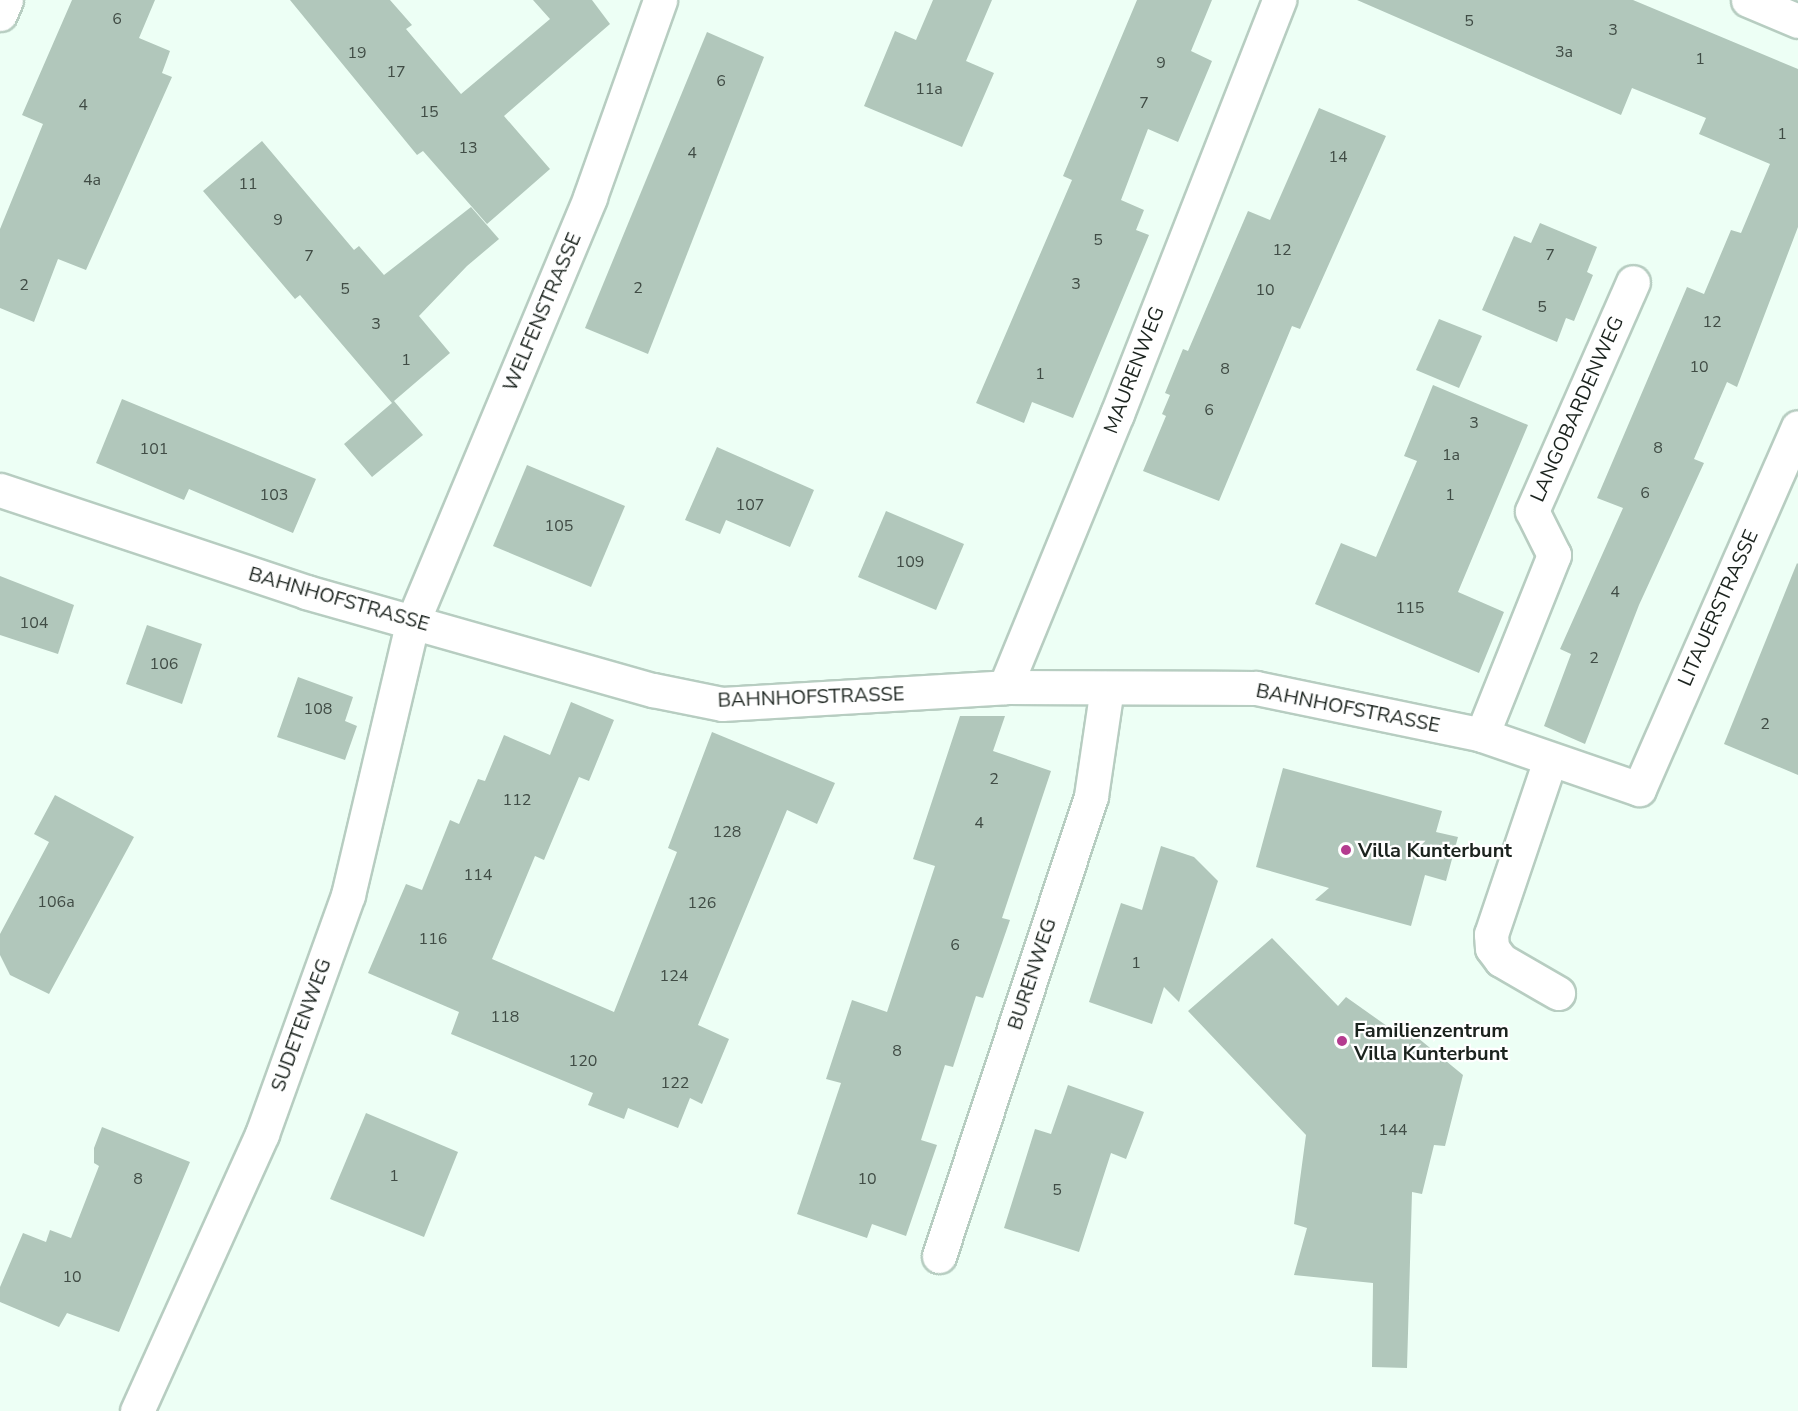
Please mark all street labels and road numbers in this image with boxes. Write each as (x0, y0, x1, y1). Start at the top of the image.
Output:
street label: WELFENSTRASSE (498, 229, 586, 395)
street label: MAURENWEG (1099, 303, 1169, 437)
street label: LANGOBARDENWEG (1525, 313, 1629, 505)
street label: LITAUERSTRASSE (1673, 526, 1763, 690)
street label: BAHNHOFSTRASSE (246, 562, 432, 636)
street label: BAHNHOFSTRASSE (1254, 678, 1442, 738)
street label: BAHNHOFSTRASSE (717, 682, 905, 712)
street label: BURENWEG (1003, 915, 1061, 1033)
street label: SUDETENWEG (266, 955, 336, 1095)

